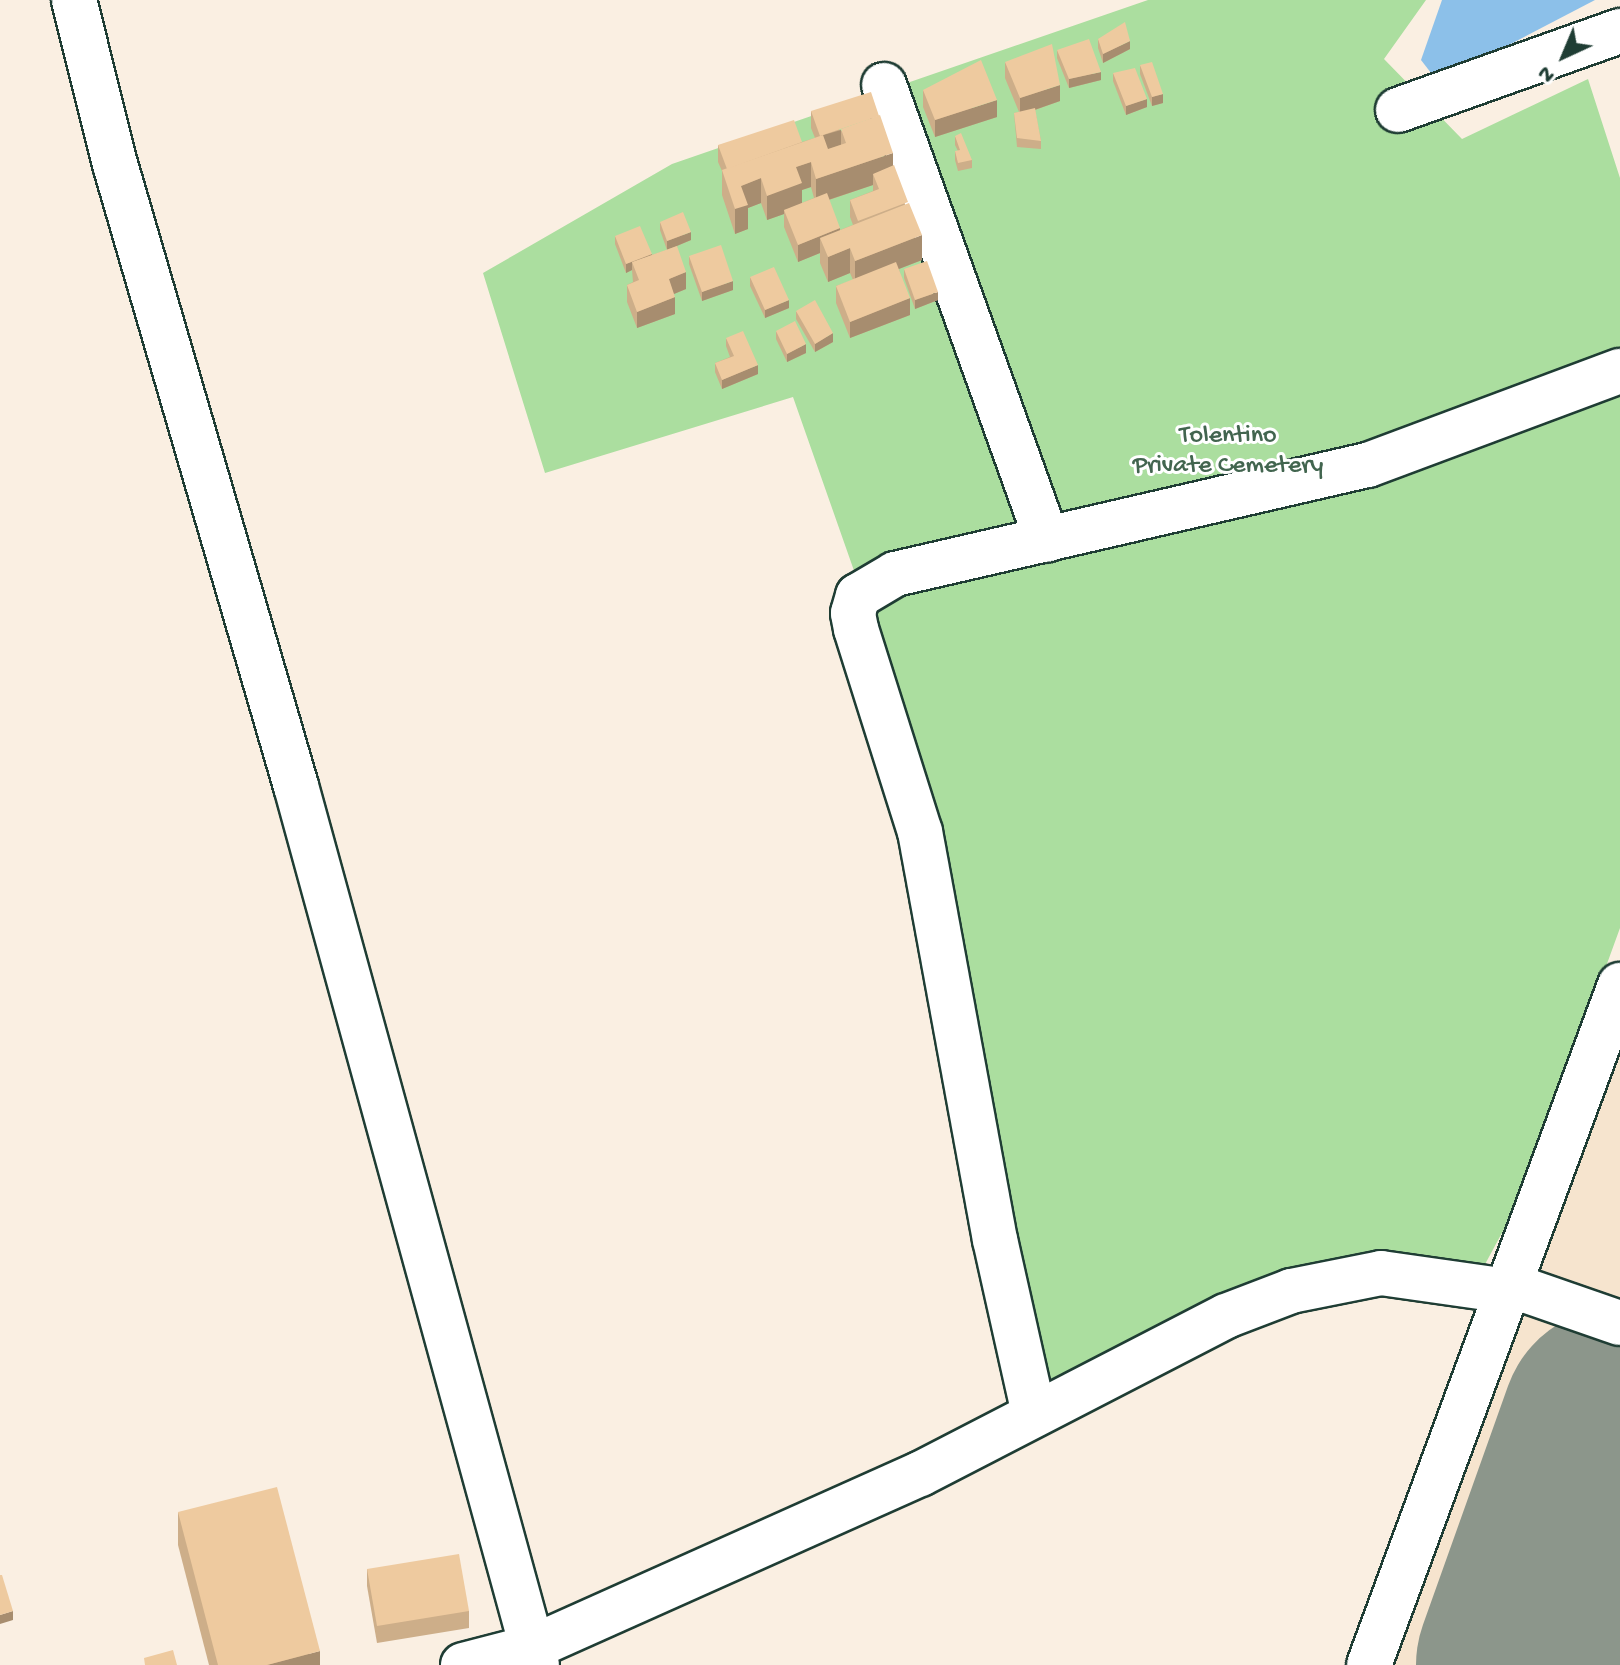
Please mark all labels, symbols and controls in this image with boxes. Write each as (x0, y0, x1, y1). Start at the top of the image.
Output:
north arrow (1524, 16, 1604, 96)
text: N (1533, 59, 1562, 88)
park label: Tolentino Private Cemetery (1133, 421, 1323, 482)

